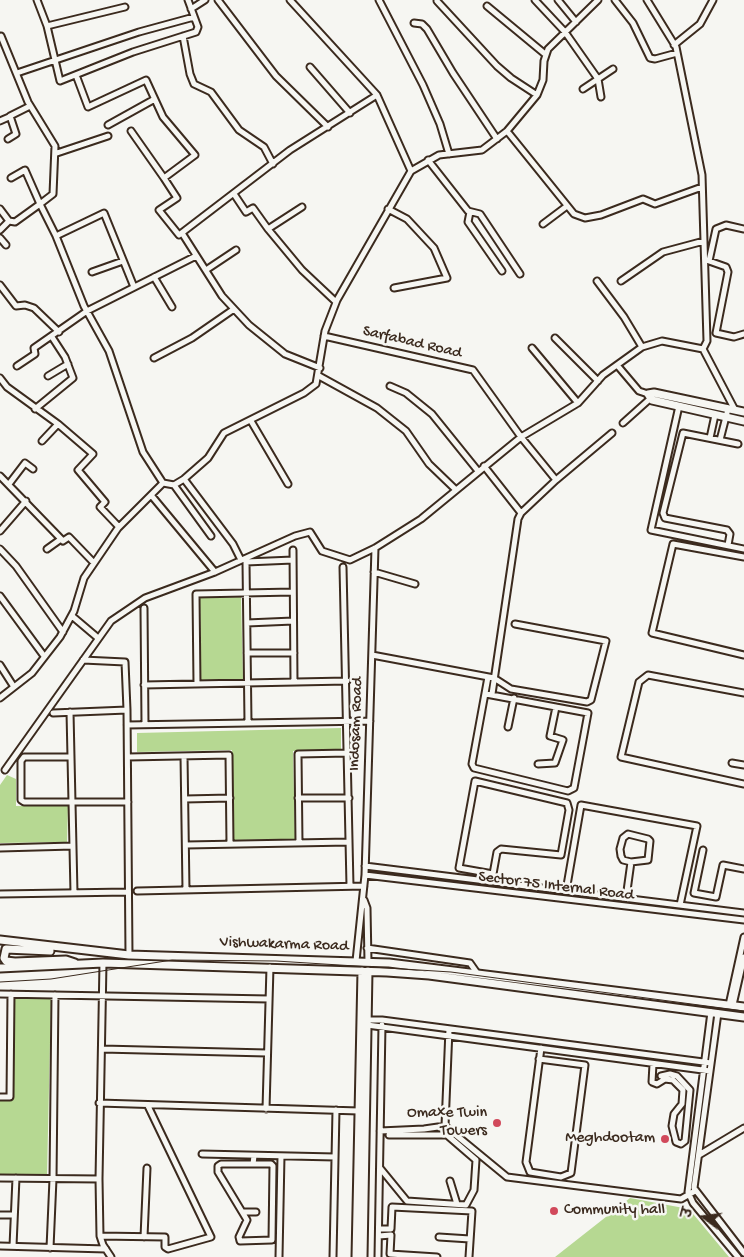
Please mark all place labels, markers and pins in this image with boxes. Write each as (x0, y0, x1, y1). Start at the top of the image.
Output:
place label: Omaxe Twin Towers (407, 1104, 487, 1142)
marker: Omaxe Twin Towers (491, 1117, 503, 1129)
place label: Meghdootam (565, 1129, 655, 1149)
marker: Meghdootam (659, 1133, 671, 1145)
place label: Community hall (564, 1201, 665, 1221)
marker: Community hall (548, 1205, 560, 1217)

